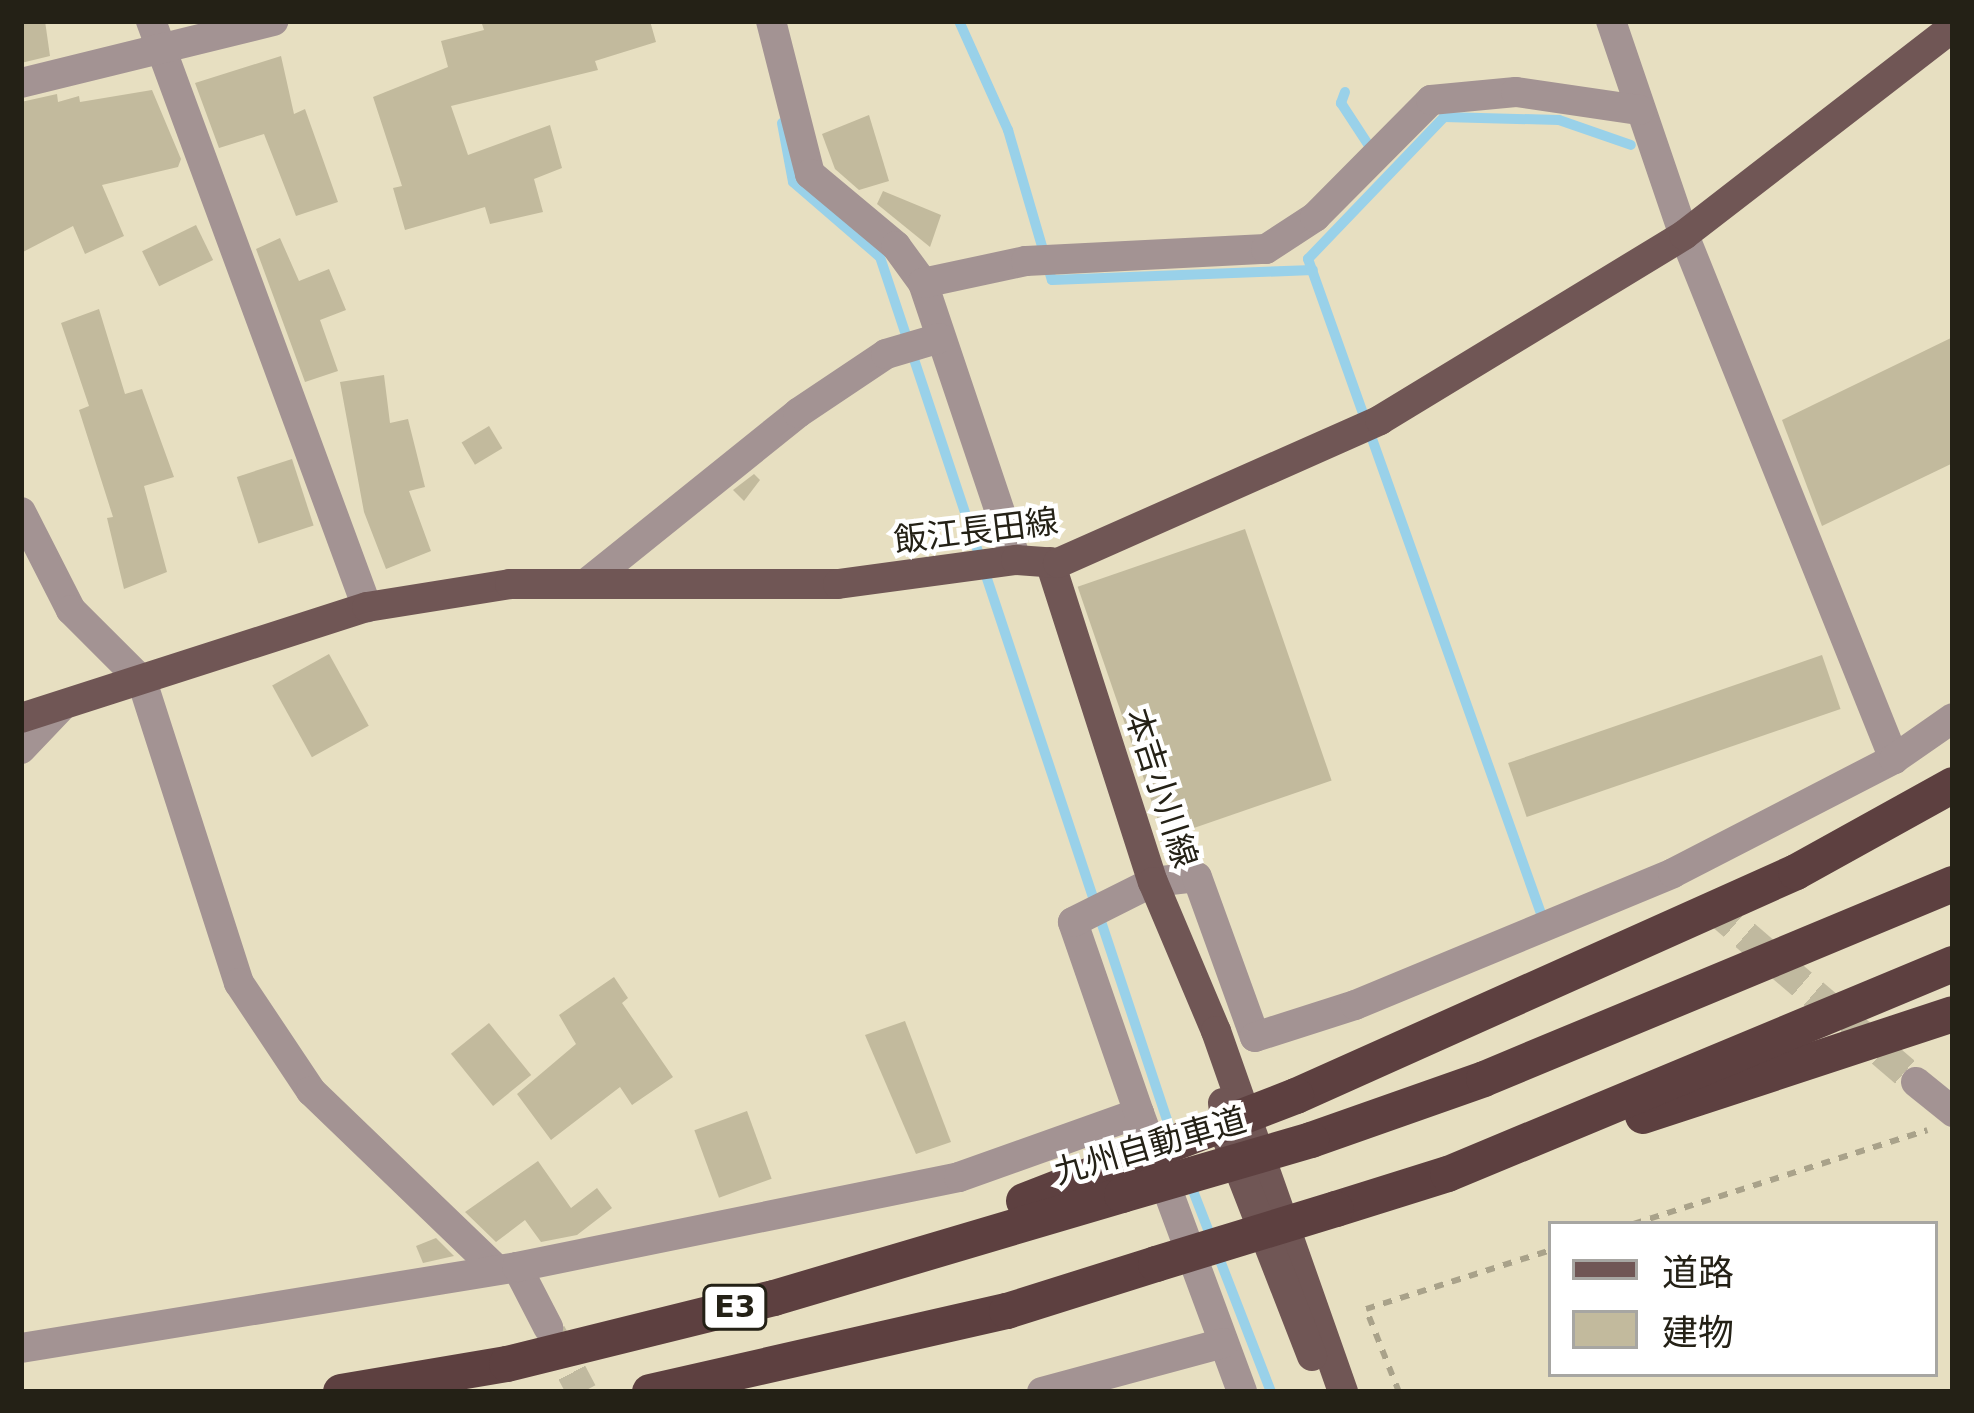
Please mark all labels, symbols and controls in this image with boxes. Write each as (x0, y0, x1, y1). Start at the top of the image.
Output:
street label: 飯江長田線 (892, 501, 1060, 561)
street label: 本吉小川線 (1117, 703, 1205, 873)
street label: 九州自動車道 (1049, 1100, 1251, 1192)
legend (1548, 1221, 1938, 1377)
text: 道路 (1662, 1252, 1734, 1293)
road number: E3 (702, 1283, 768, 1331)
text: 建物 (1662, 1312, 1734, 1353)

